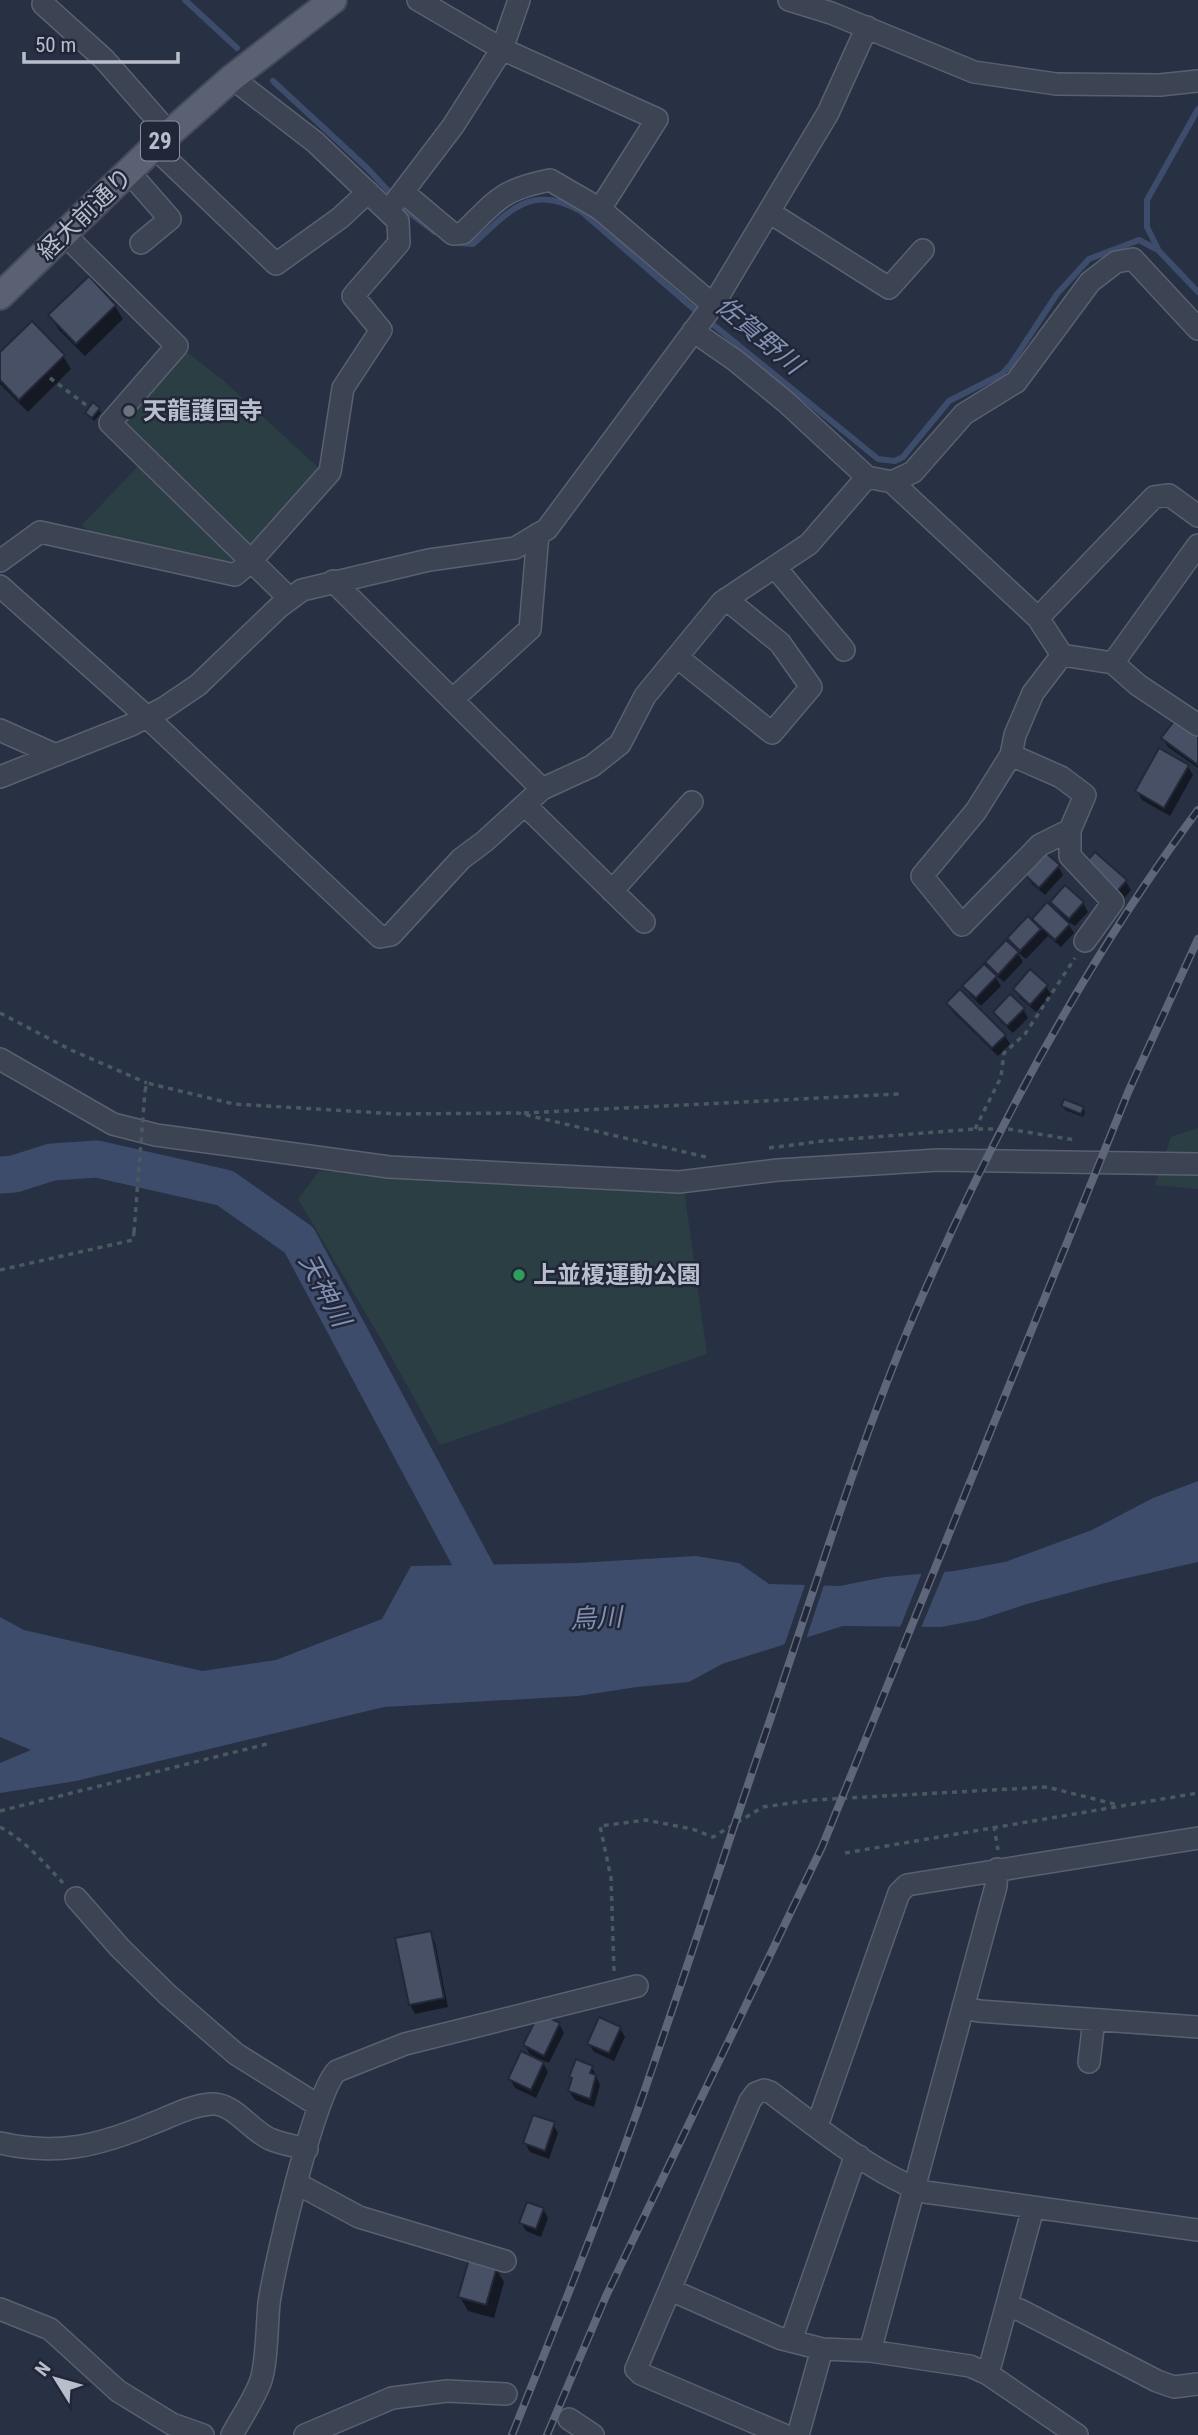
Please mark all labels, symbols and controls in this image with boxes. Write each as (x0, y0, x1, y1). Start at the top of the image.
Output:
scale bar (24, 21, 178, 65)
text: 50 m (35, 33, 76, 57)
road number: 29 (141, 122, 179, 160)
street label: 経大前通り (32, 162, 138, 266)
water label: 佐賀野川 (710, 290, 811, 382)
place label: 天龍護国寺 (143, 397, 263, 425)
marker: 天龍護国寺 (121, 403, 137, 419)
water label: 天神川 (293, 1249, 358, 1334)
place label: 上並榎運動公園 (533, 1261, 701, 1289)
marker: 上並榎運動公園 (511, 1267, 527, 1283)
water label: 烏川 (569, 1602, 626, 1634)
north arrow (21, 2344, 91, 2414)
text: N (30, 2358, 56, 2381)

